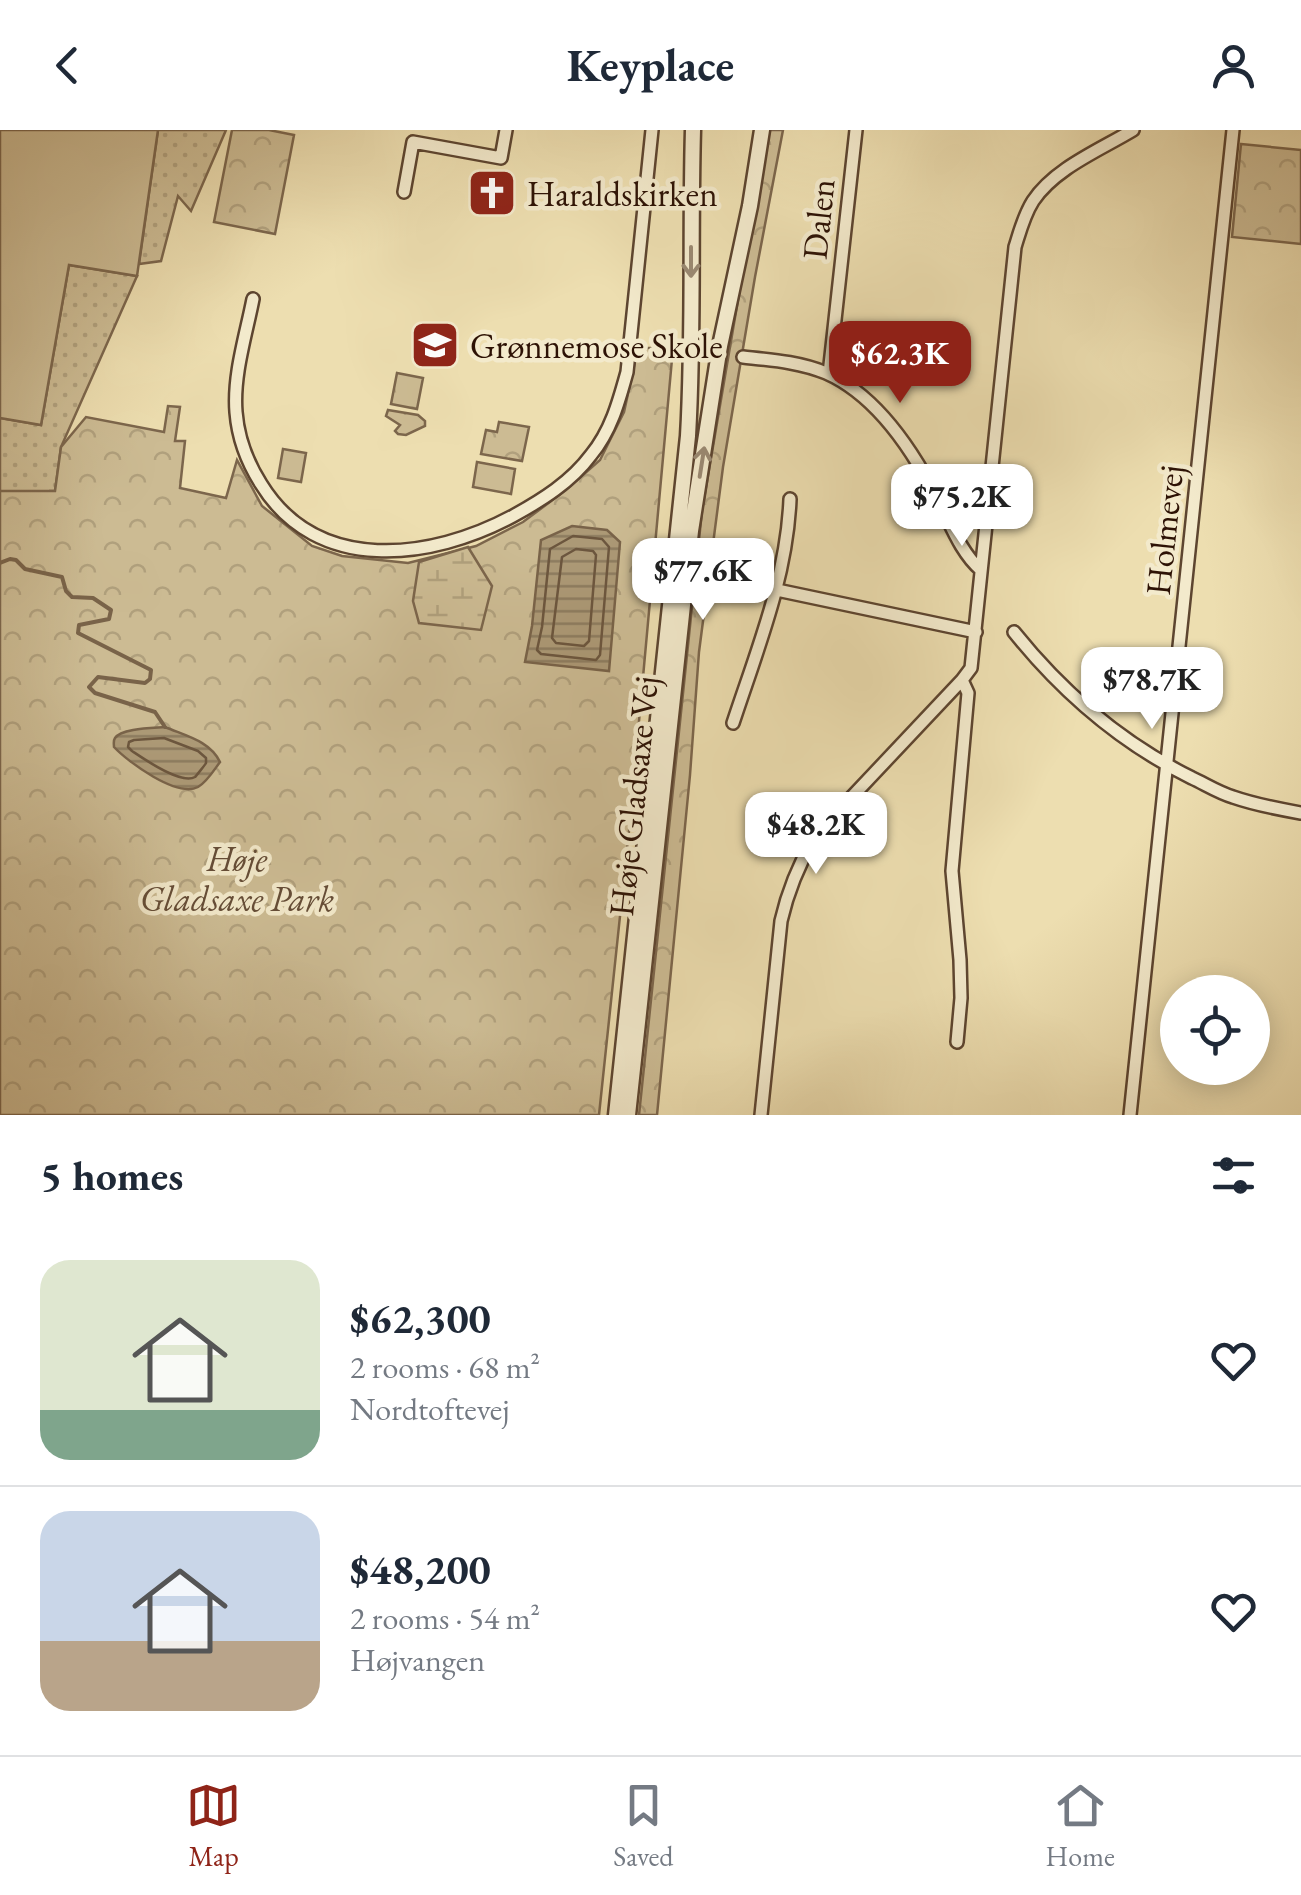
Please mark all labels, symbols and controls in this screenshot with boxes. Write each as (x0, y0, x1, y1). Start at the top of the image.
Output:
text: Keyplace (567, 36, 734, 94)
icon: back (40, 38, 95, 93)
icon: person (1206, 38, 1261, 93)
church icon: Haraldskirken (466, 167, 518, 219)
place label: Haraldskirken (527, 171, 718, 216)
street label: Dalen (791, 176, 845, 262)
one-way arrow (682, 246, 700, 278)
school or university icon: Grønnemose Skole (409, 319, 461, 371)
pin: $62.3K (819, 321, 981, 406)
place label: Grønnemose Skole (470, 323, 723, 368)
text: $62.3K (851, 332, 949, 374)
one-way arrow (693, 446, 712, 479)
street label: Holmevej (1135, 463, 1193, 597)
pin: $75.2K (881, 464, 1043, 549)
text: $75.2K (913, 475, 1011, 517)
pin: $77.6K (622, 538, 784, 623)
text: $77.6K (654, 549, 752, 591)
pin: $78.7K (1071, 647, 1233, 732)
text: $78.7K (1103, 658, 1201, 700)
street label: Høje Gladsaxe Vej (598, 674, 668, 918)
pin: $48.2K (735, 792, 897, 877)
text: $48.2K (767, 803, 865, 845)
park label: Høje Gladsaxe Park (140, 836, 334, 921)
map controls (1160, 975, 1270, 1085)
button: locate (1160, 975, 1270, 1085)
text: 5 homes (40, 1148, 183, 1203)
icon: filters (1206, 1148, 1261, 1203)
text: $62,300 (350, 1291, 491, 1346)
icon: home (120, 1300, 240, 1420)
icon: heart (1206, 1333, 1261, 1388)
text: 2 rooms · 68 m² (350, 1346, 540, 1388)
text: Nordtoftevej (350, 1388, 510, 1430)
text: $48,200 (350, 1542, 491, 1597)
icon: home (120, 1551, 240, 1671)
icon: heart (1206, 1584, 1261, 1639)
text: 2 rooms · 54 m² (350, 1597, 540, 1639)
text: Højvangen (350, 1639, 485, 1681)
tab: Map (186, 1778, 241, 1874)
tab: Saved (613, 1778, 673, 1874)
tab: Home (1046, 1778, 1115, 1874)

